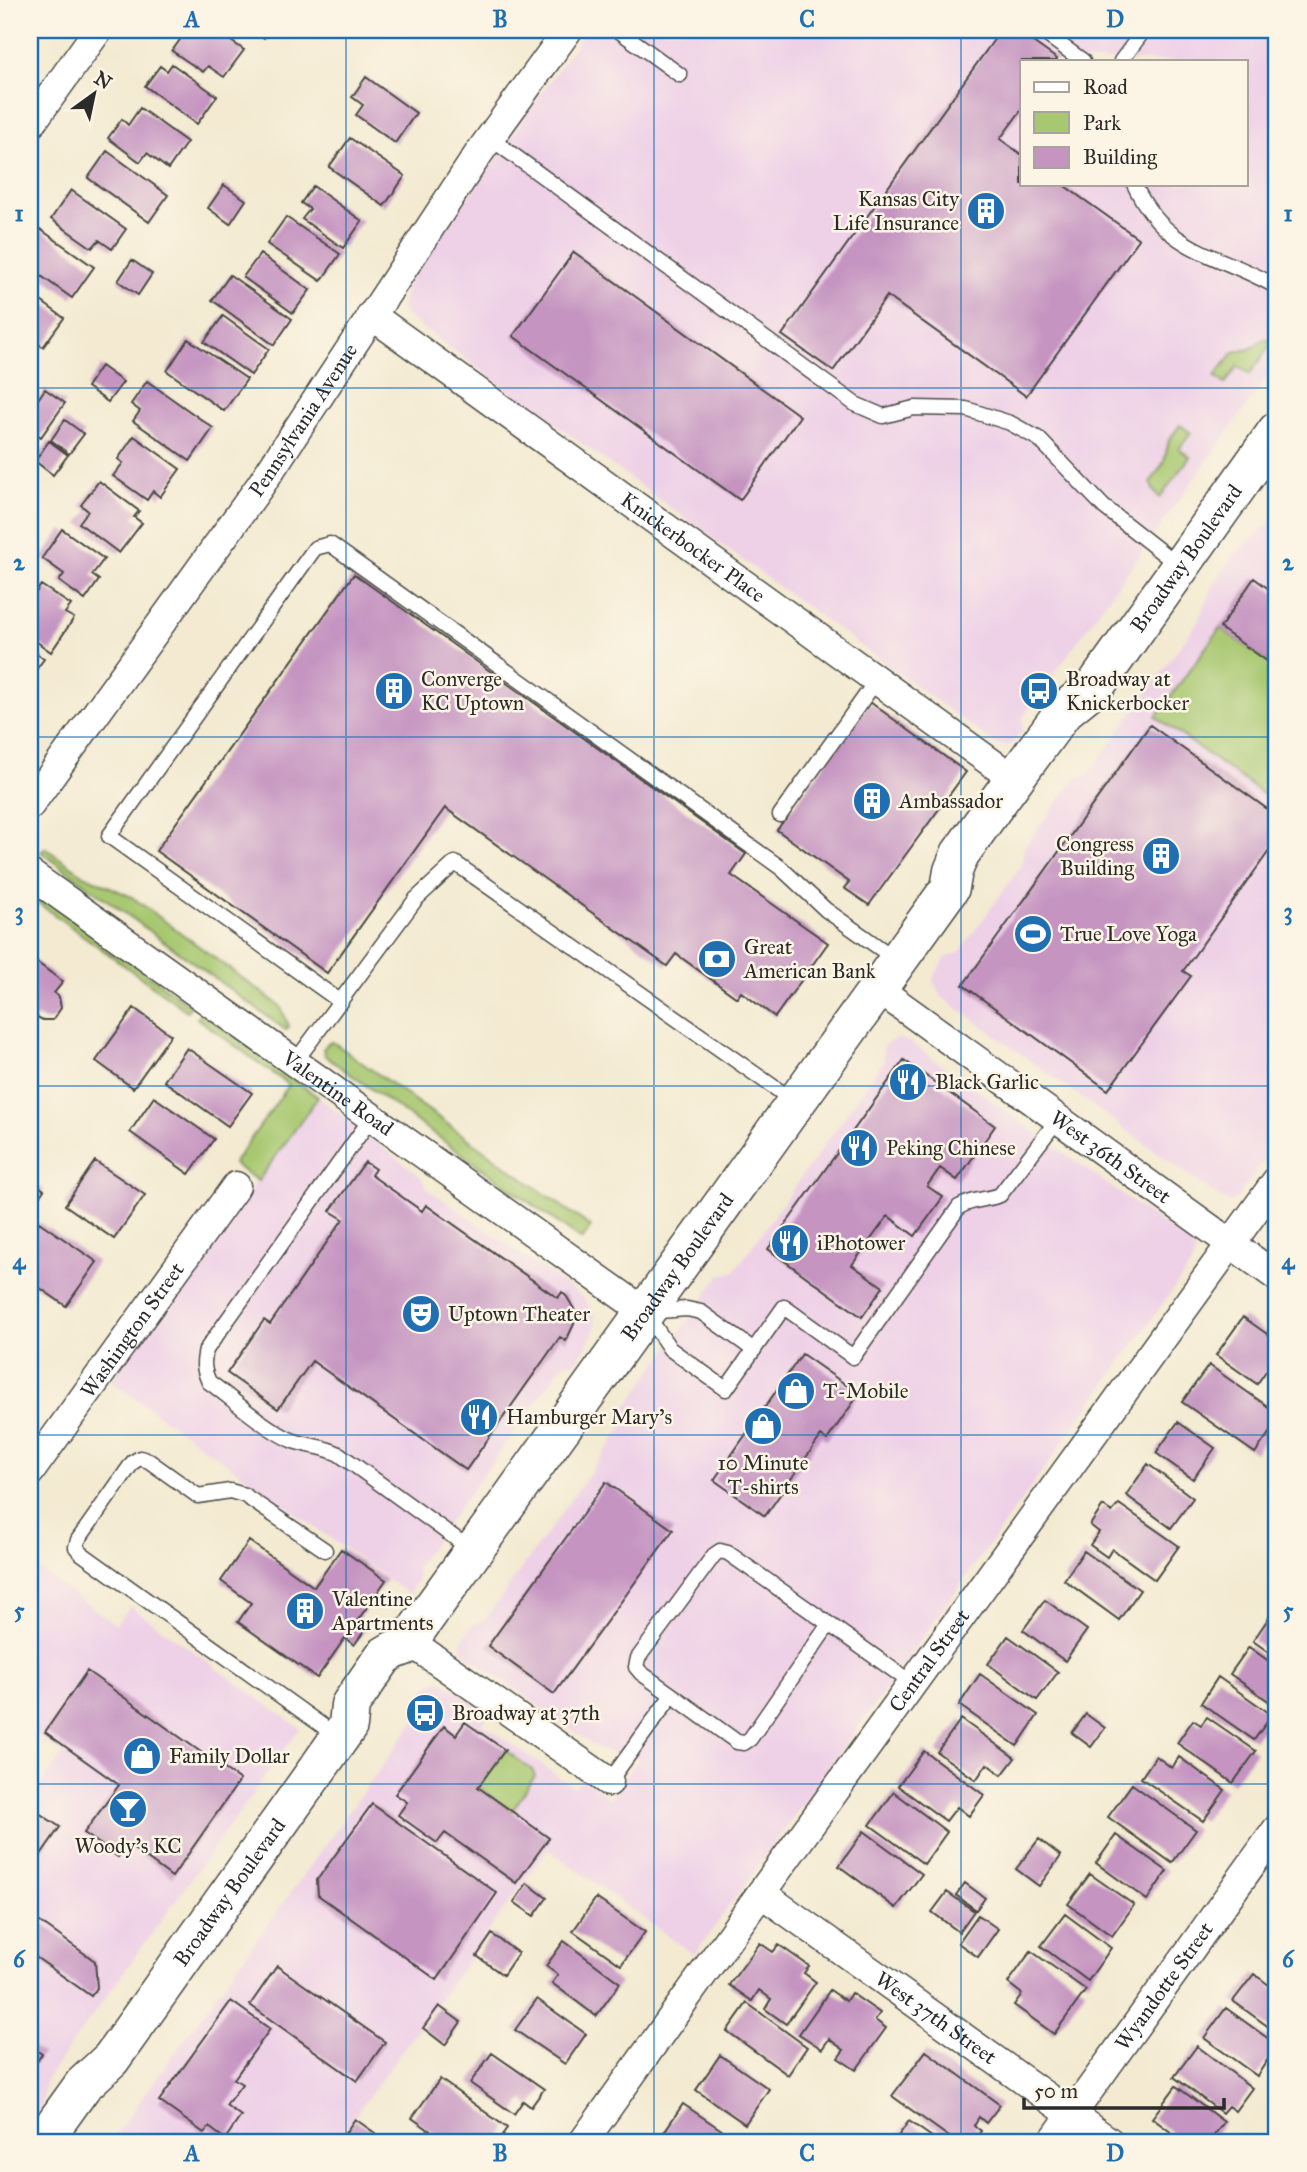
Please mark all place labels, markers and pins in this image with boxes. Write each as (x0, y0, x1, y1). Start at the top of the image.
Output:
place label: Kansas City Life Insurance (833, 186, 960, 236)
building icon: Kansas City Life Insurance (965, 190, 1007, 232)
place label: Converge KC Uptown (421, 666, 524, 716)
place label: Broadway at Knickerbocker (1066, 666, 1189, 716)
building icon: Converge KC Uptown (373, 670, 415, 712)
bus stop icon: Broadway at Knickerbocker (1018, 670, 1060, 712)
building icon: Ambassador (851, 780, 893, 822)
place label: Ambassador (898, 788, 1003, 814)
place label: Congress Building (1056, 831, 1134, 881)
building icon: Congress Building (1140, 835, 1182, 877)
sports icon: True Love Yoga (1012, 913, 1054, 955)
place label: True Love Yoga (1060, 921, 1197, 947)
place label: Great American Bank (743, 934, 876, 984)
bank icon: Great American Bank (696, 938, 738, 980)
restaurant icon: Black Garlic (887, 1061, 929, 1103)
place label: Black Garlic (935, 1069, 1039, 1095)
restaurant icon: Peking Chinese (838, 1127, 880, 1169)
place label: Peking Chinese (886, 1135, 1016, 1161)
restaurant icon: iPhotower (769, 1222, 811, 1264)
place label: iPhotower (817, 1230, 906, 1256)
theatre icon: Uptown Theater (400, 1293, 442, 1335)
place label: Uptown Theater (448, 1301, 590, 1327)
shop icon: T-Mobile (775, 1370, 817, 1412)
place label: T-Mobile (823, 1378, 909, 1404)
restaurant icon: Hamburger Mary's (458, 1396, 500, 1438)
place label: Hamburger Mary's (506, 1404, 672, 1430)
shop icon: 10 Minute T-shirts (742, 1405, 784, 1447)
place label: 10 Minute T-shirts (718, 1450, 809, 1500)
place label: Valentine Apartments (331, 1586, 434, 1636)
building icon: Valentine Apartments (284, 1590, 326, 1632)
bus stop icon: Broadway at 37th (404, 1692, 446, 1734)
place label: Broadway at 37th (452, 1700, 600, 1726)
shop icon: Family Dollar (121, 1735, 163, 1777)
place label: Family Dollar (169, 1743, 290, 1769)
bar icon: Woody's KC (107, 1788, 149, 1830)
place label: Woody's KC (74, 1833, 182, 1859)

